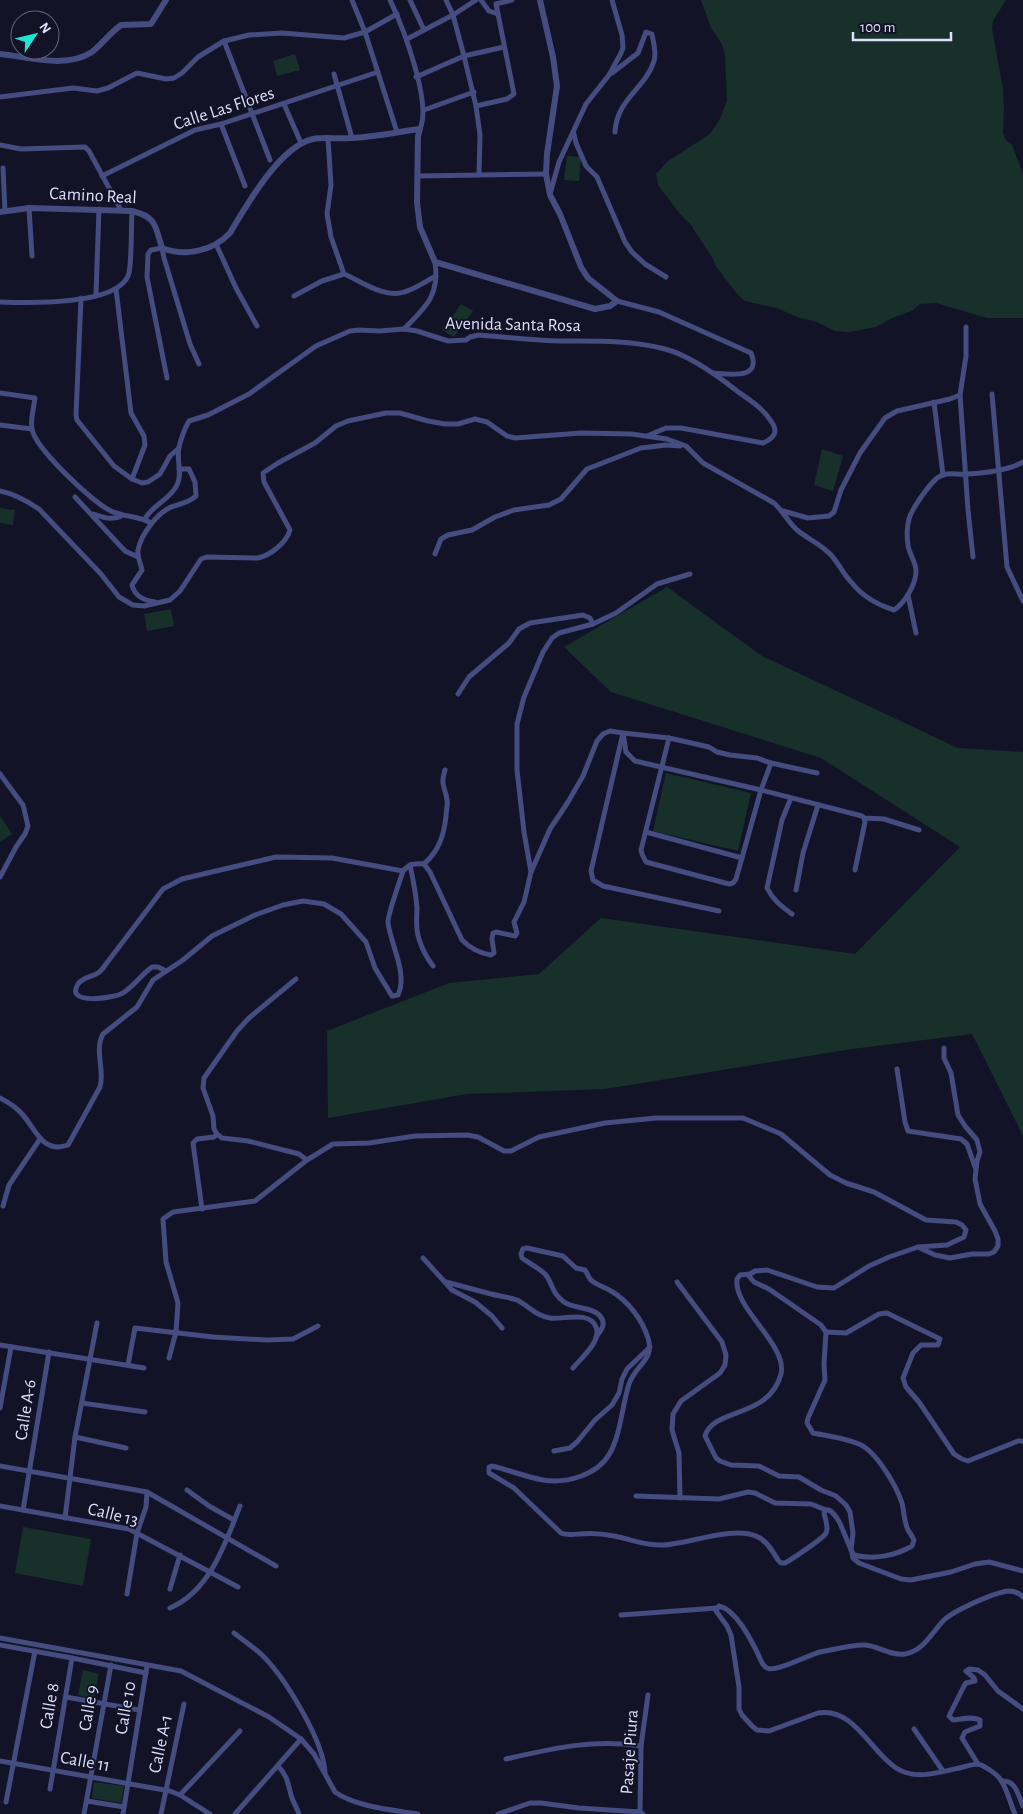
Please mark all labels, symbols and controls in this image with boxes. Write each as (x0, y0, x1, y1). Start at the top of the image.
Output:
north arrow (10, 10, 60, 60)
scale bar (853, 10, 950, 42)
text: N (36, 20, 53, 36)
text: 100 m (860, 20, 895, 35)
street label: Calle Las Flores (171, 84, 277, 134)
street label: Camino Real (49, 185, 137, 207)
street label: Avenida Santa Rosa (445, 315, 581, 335)
street label: Calle A-6 (12, 1378, 40, 1442)
street label: Calle 13 (86, 1500, 140, 1530)
street label: Calle 10 (112, 1680, 140, 1736)
street label: Calle 8 (37, 1682, 63, 1730)
street label: Calle 9 (76, 1684, 102, 1732)
street label: Pasaje Piura (618, 1709, 642, 1795)
street label: Calle A-1 (146, 1713, 176, 1775)
street label: Calle 11 (59, 1749, 111, 1775)

